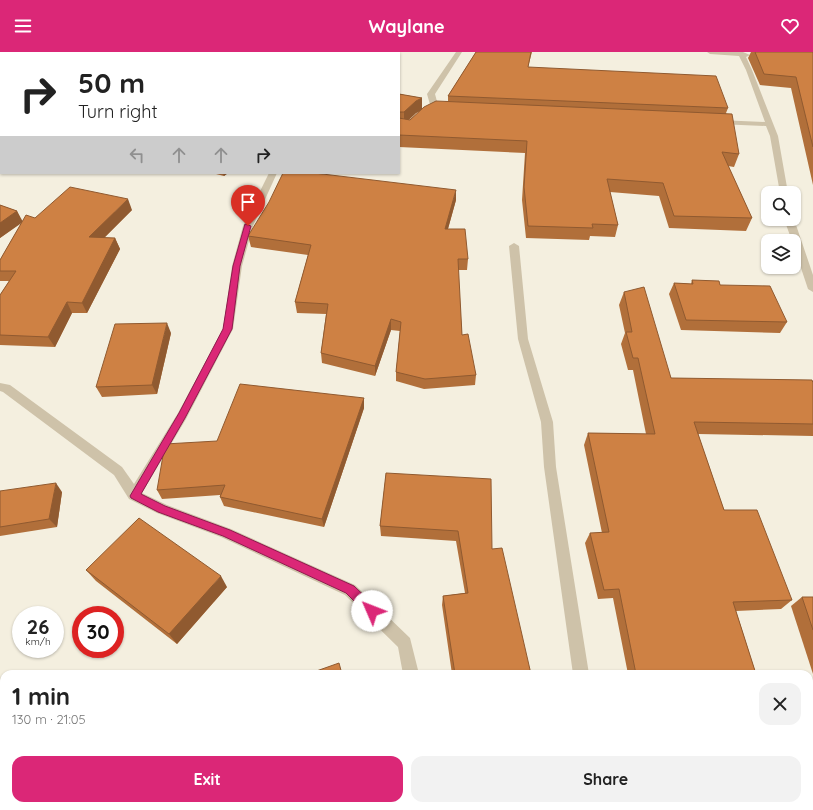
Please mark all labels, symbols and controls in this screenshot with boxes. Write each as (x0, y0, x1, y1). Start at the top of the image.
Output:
icon: menu (12, 15, 34, 37)
text: Waylane (368, 15, 445, 38)
icon: heart (779, 15, 801, 37)
text: 50 m (78, 65, 145, 100)
icon: right (12, 68, 64, 120)
text: Turn right (78, 100, 158, 123)
icon: left (126, 144, 148, 166)
icon: ahead (168, 144, 190, 166)
icon: ahead (210, 144, 232, 166)
icon: right (252, 144, 274, 166)
pin (231, 185, 265, 226)
map controls (761, 186, 801, 274)
button: search (761, 186, 801, 226)
icon: arrive (237, 191, 259, 213)
button: layers (761, 234, 801, 274)
position arrow (351, 590, 393, 632)
speed limit sign: 30 (72, 606, 124, 658)
text: 26 (27, 614, 49, 639)
text: km/h (25, 635, 51, 648)
text: 1 min (12, 681, 70, 711)
button: close (759, 683, 801, 725)
text: 130 m · 21:05 (12, 711, 86, 727)
button: Exit (12, 756, 403, 802)
button: Share (411, 756, 801, 802)

